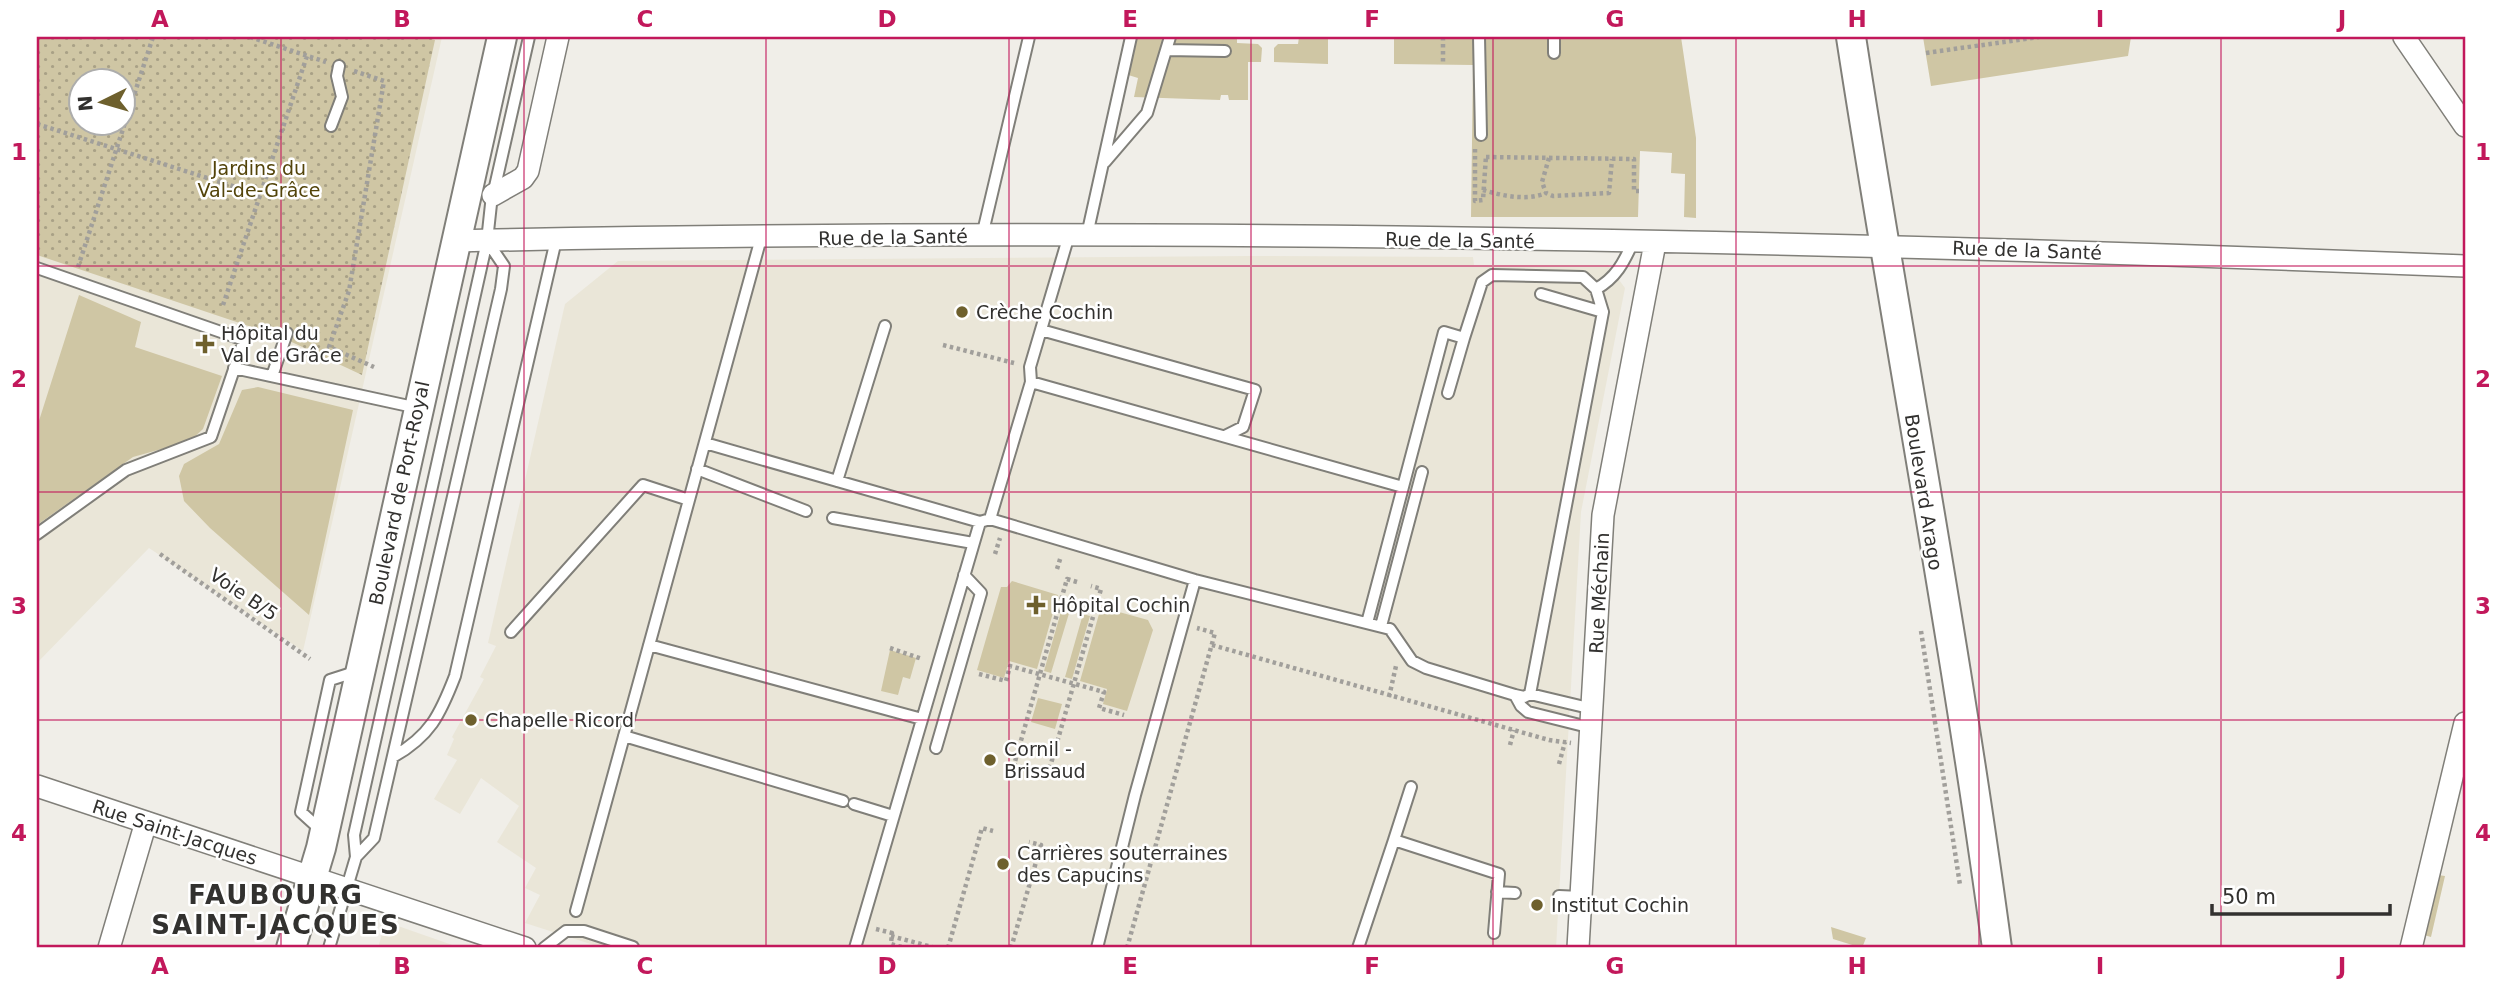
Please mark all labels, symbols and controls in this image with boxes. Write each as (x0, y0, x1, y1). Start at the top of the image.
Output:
text: A (151, 6, 169, 32)
text: B (393, 6, 411, 32)
text: C (637, 6, 653, 32)
text: D (877, 6, 897, 32)
text: E (1122, 6, 1138, 32)
text: F (1364, 6, 1380, 32)
text: G (1606, 6, 1624, 32)
text: H (1847, 6, 1867, 32)
text: I (2096, 6, 2104, 32)
text: J (2336, 6, 2346, 32)
north arrow (66, 66, 136, 136)
text: N (73, 95, 97, 112)
text: 1 (11, 139, 27, 165)
text: 1 (2475, 139, 2491, 165)
park label: Jardins du Val-de-Grâce (198, 157, 320, 201)
street label: Rue de la Santé (818, 225, 968, 249)
street label: Rue de la Santé (1385, 228, 1535, 252)
street label: Rue de la Santé (1952, 236, 2102, 264)
place label: Crèche Cochin (976, 301, 1113, 323)
marker: Crèche Cochin (954, 304, 970, 320)
place label: Hôpital du Val de Grâce (221, 322, 342, 366)
marker: Hôpital du Val de Grâce (195, 334, 215, 354)
text: 2 (11, 366, 27, 392)
text: 2 (2475, 366, 2491, 392)
street label: Boulevard de Port-Royal (364, 379, 434, 607)
street label: Boulevard Arago (1901, 412, 1947, 572)
street label: Rue Méchain (1585, 532, 1613, 654)
street label: Voie B/5 (206, 563, 282, 625)
text: 3 (11, 593, 27, 619)
text: 3 (2475, 593, 2491, 619)
place label: Hôpital Cochin (1052, 594, 1190, 616)
marker: Hôpital Cochin (1026, 595, 1046, 615)
place label: Chapelle Ricord (485, 709, 634, 731)
marker: Chapelle Ricord (463, 712, 479, 728)
place label: Cornil - Brissaud (1004, 738, 1086, 782)
marker: Cornil - Brissaud (982, 752, 998, 768)
street label: Rue Saint-Jacques (90, 795, 260, 869)
text: 4 (11, 820, 27, 846)
text: 4 (2475, 820, 2491, 846)
place label: Carrières souterraines des Capucins (1017, 842, 1228, 886)
marker: Carrières souterraines des Capucins (995, 856, 1011, 872)
scale bar (2212, 873, 2390, 917)
district label: FAUBOURG SAINT-JACQUES (151, 880, 401, 940)
text: 50 m (2222, 885, 2276, 909)
place label: Institut Cochin (1551, 894, 1689, 916)
marker: Institut Cochin (1529, 897, 1545, 913)
text: A (151, 953, 169, 979)
text: B (393, 953, 411, 979)
text: C (637, 953, 653, 979)
text: D (877, 953, 897, 979)
text: E (1122, 953, 1138, 979)
text: F (1364, 953, 1380, 979)
text: G (1606, 953, 1624, 979)
text: H (1847, 953, 1867, 979)
text: I (2096, 953, 2104, 979)
text: J (2336, 953, 2346, 979)

